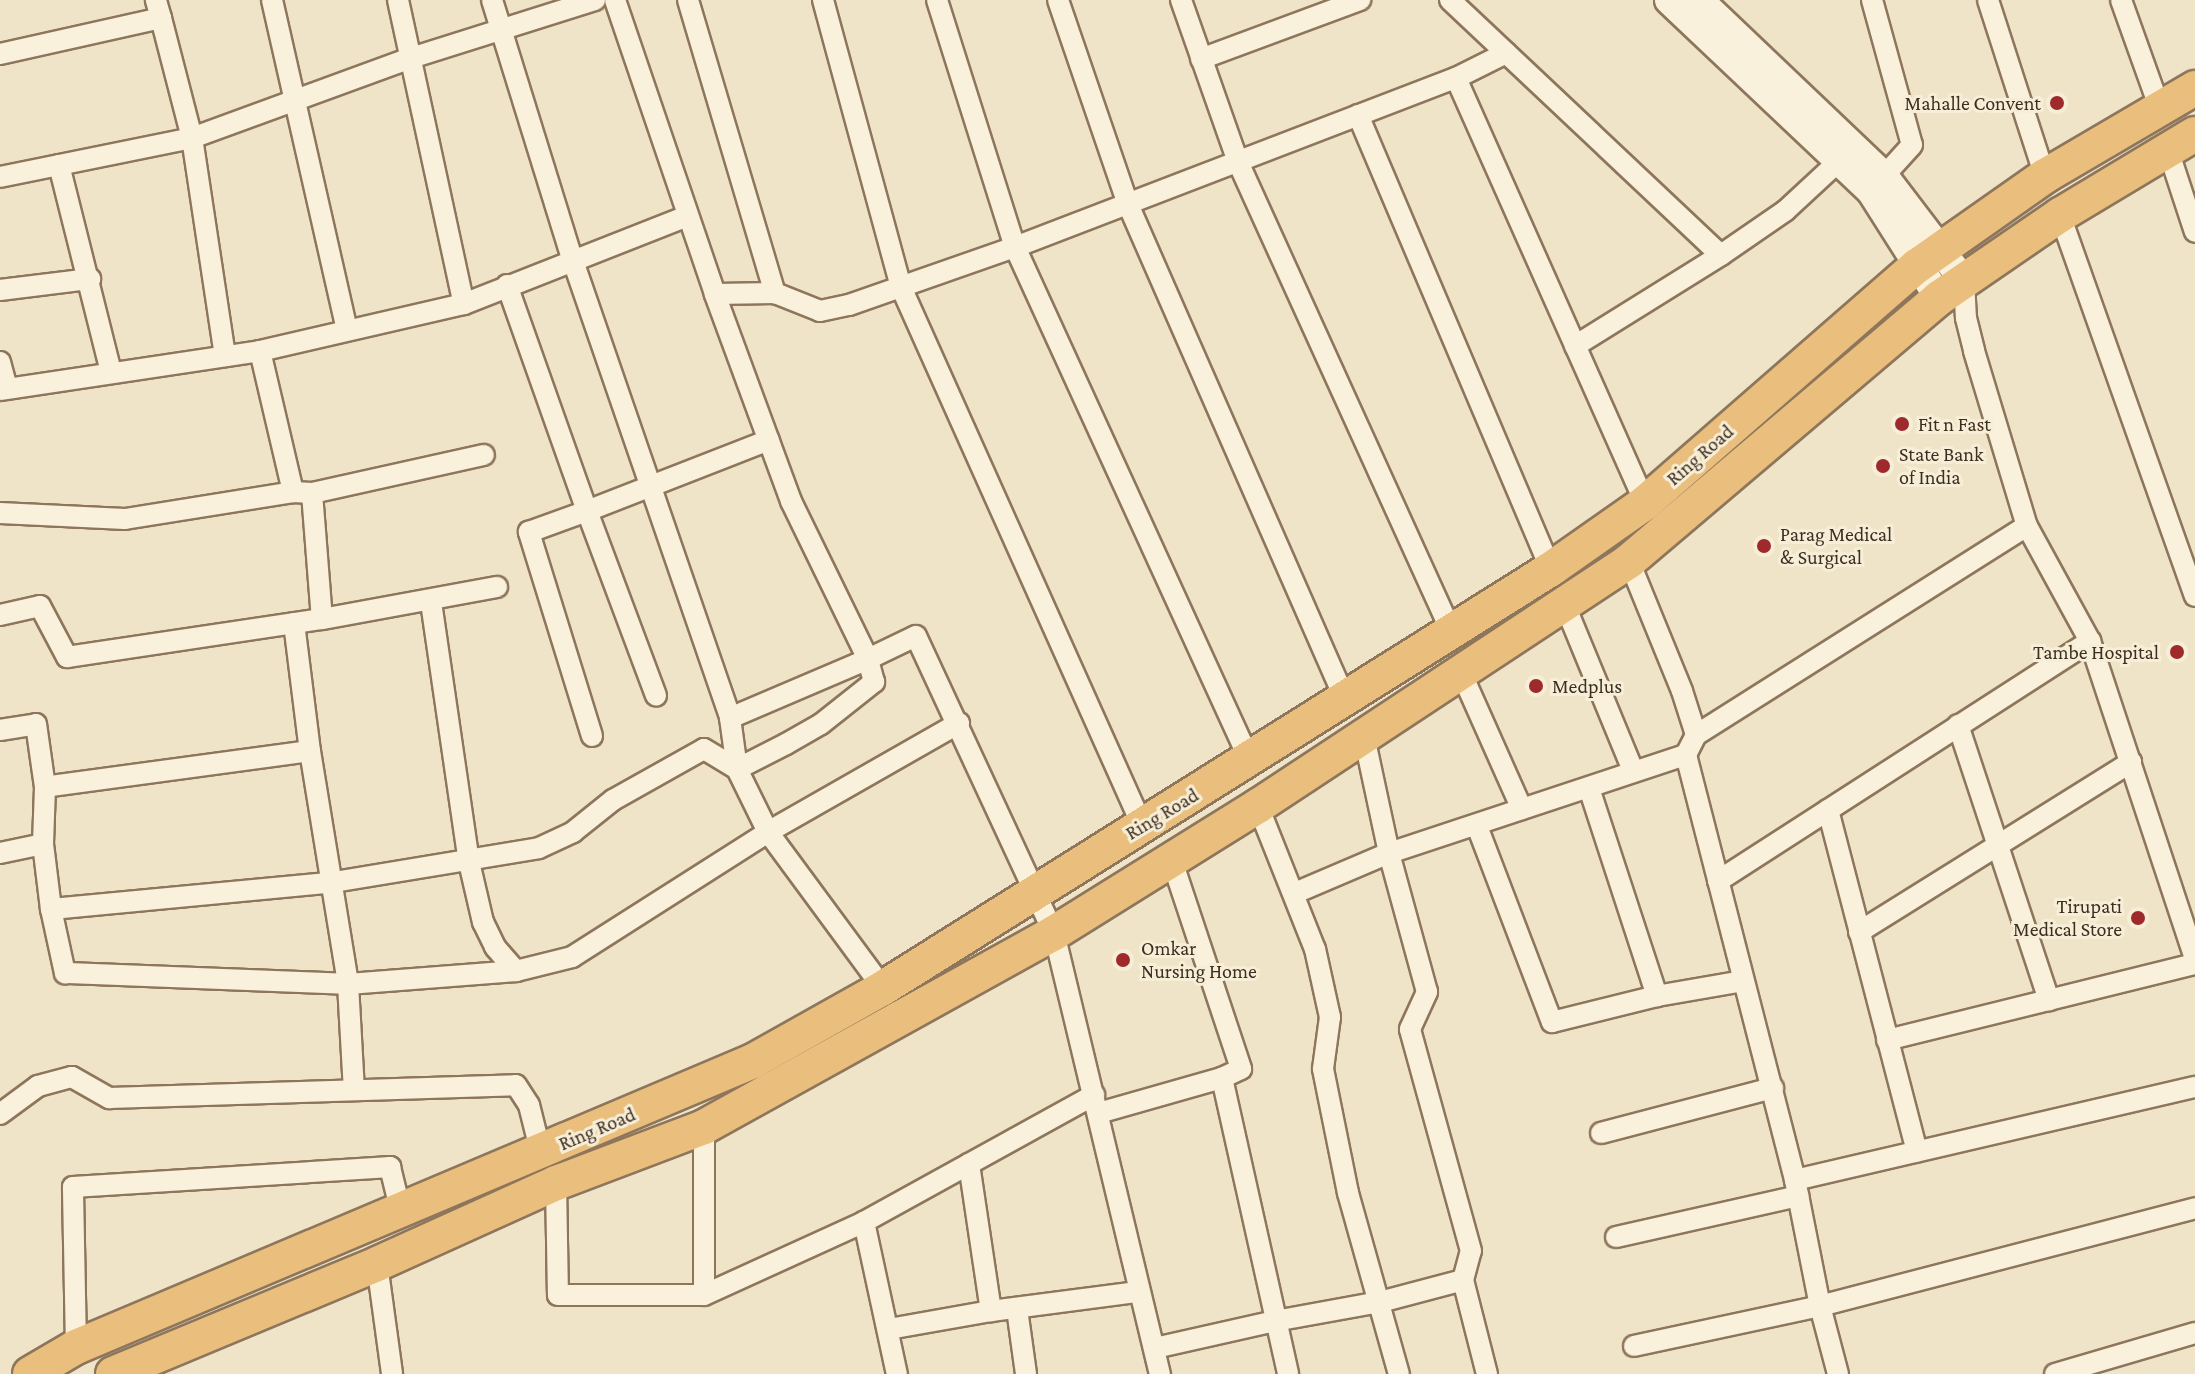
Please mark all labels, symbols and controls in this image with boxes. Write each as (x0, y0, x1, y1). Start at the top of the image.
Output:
place label: Mahalle Convent (1905, 91, 2041, 115)
marker: Mahalle Convent (2048, 94, 2066, 112)
place label: Fit n Fast (1918, 412, 1991, 436)
marker: Fit n Fast (1893, 415, 1911, 433)
street label: Ring Road (1662, 419, 1738, 491)
place label: State Bank of India (1899, 442, 1984, 489)
marker: State Bank of India (1874, 457, 1892, 475)
place label: Parag Medical & Surgical (1780, 522, 1892, 569)
marker: Parag Medical & Surgical (1755, 537, 1773, 555)
place label: Tambe Hospital (2033, 640, 2159, 664)
marker: Tambe Hospital (2166, 641, 2188, 663)
place label: Medplus (1552, 674, 1622, 698)
marker: Medplus (1527, 677, 1545, 695)
street label: Ring Road (1121, 783, 1203, 845)
place label: Tirupati Medical Store (2013, 894, 2122, 941)
marker: Tirupati Medical Store (2129, 909, 2147, 927)
place label: Omkar Nursing Home (1141, 936, 1257, 983)
marker: Omkar Nursing Home (1112, 949, 1134, 971)
street label: Ring Road (555, 1102, 639, 1156)

